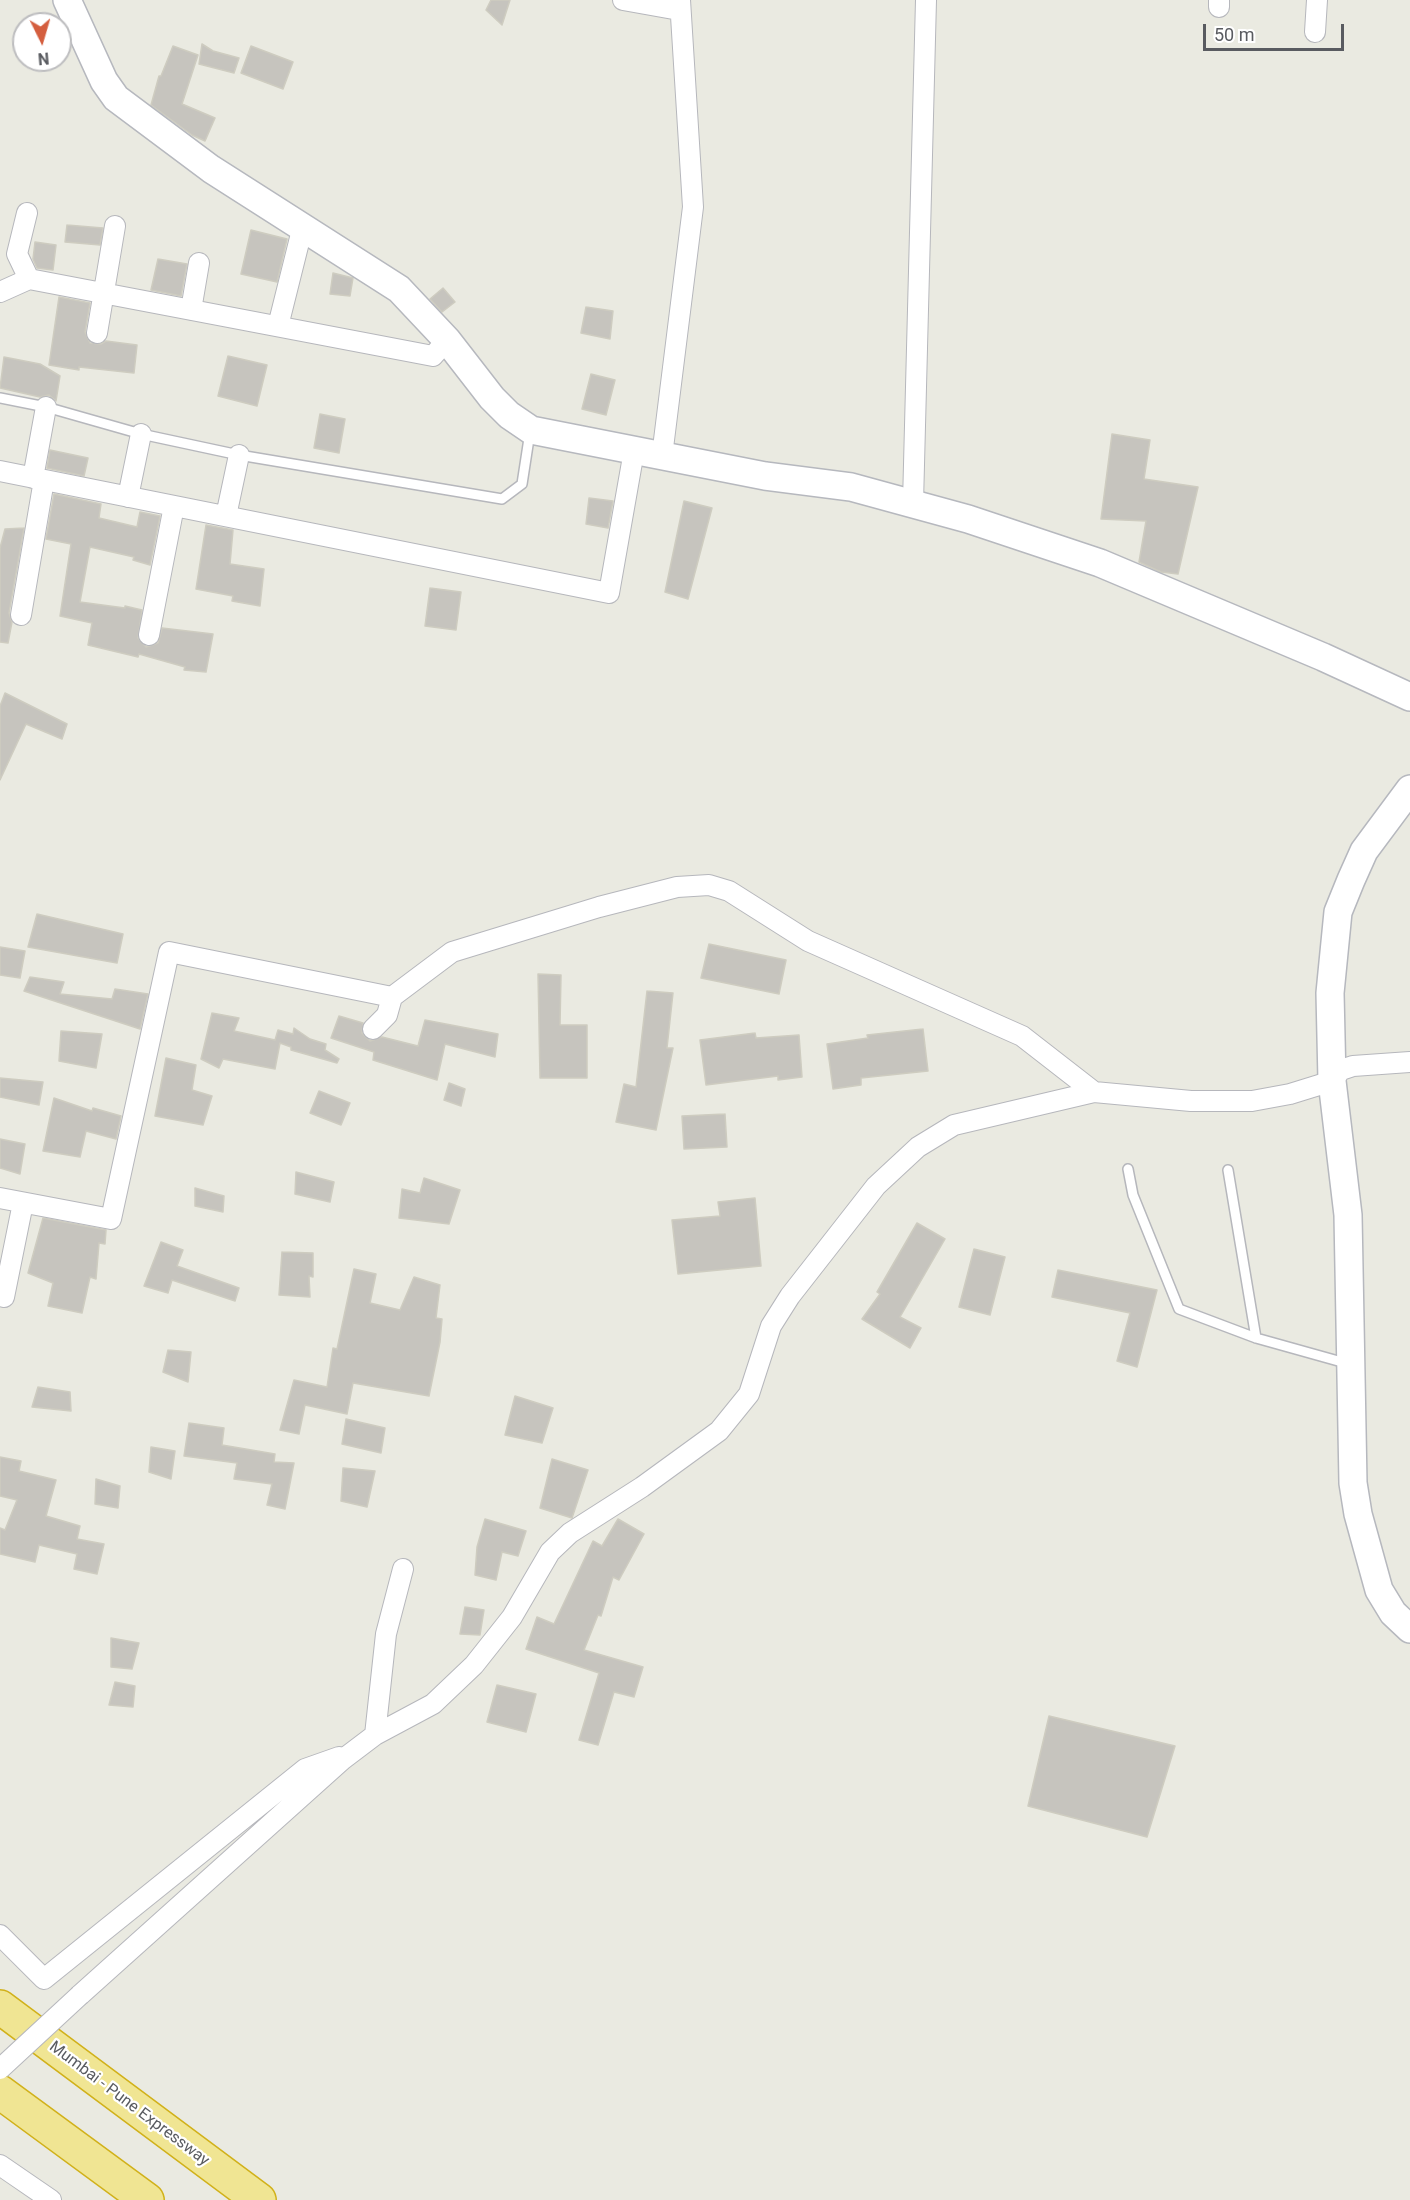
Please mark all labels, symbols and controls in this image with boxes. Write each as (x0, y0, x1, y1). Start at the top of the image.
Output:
north arrow (12, 12, 72, 72)
scale bar (1206, 12, 1347, 50)
text: 50 m (1214, 24, 1254, 45)
text: N (37, 48, 50, 68)
street label: Mumbai - Pune Expressway (45, 2038, 213, 2170)

